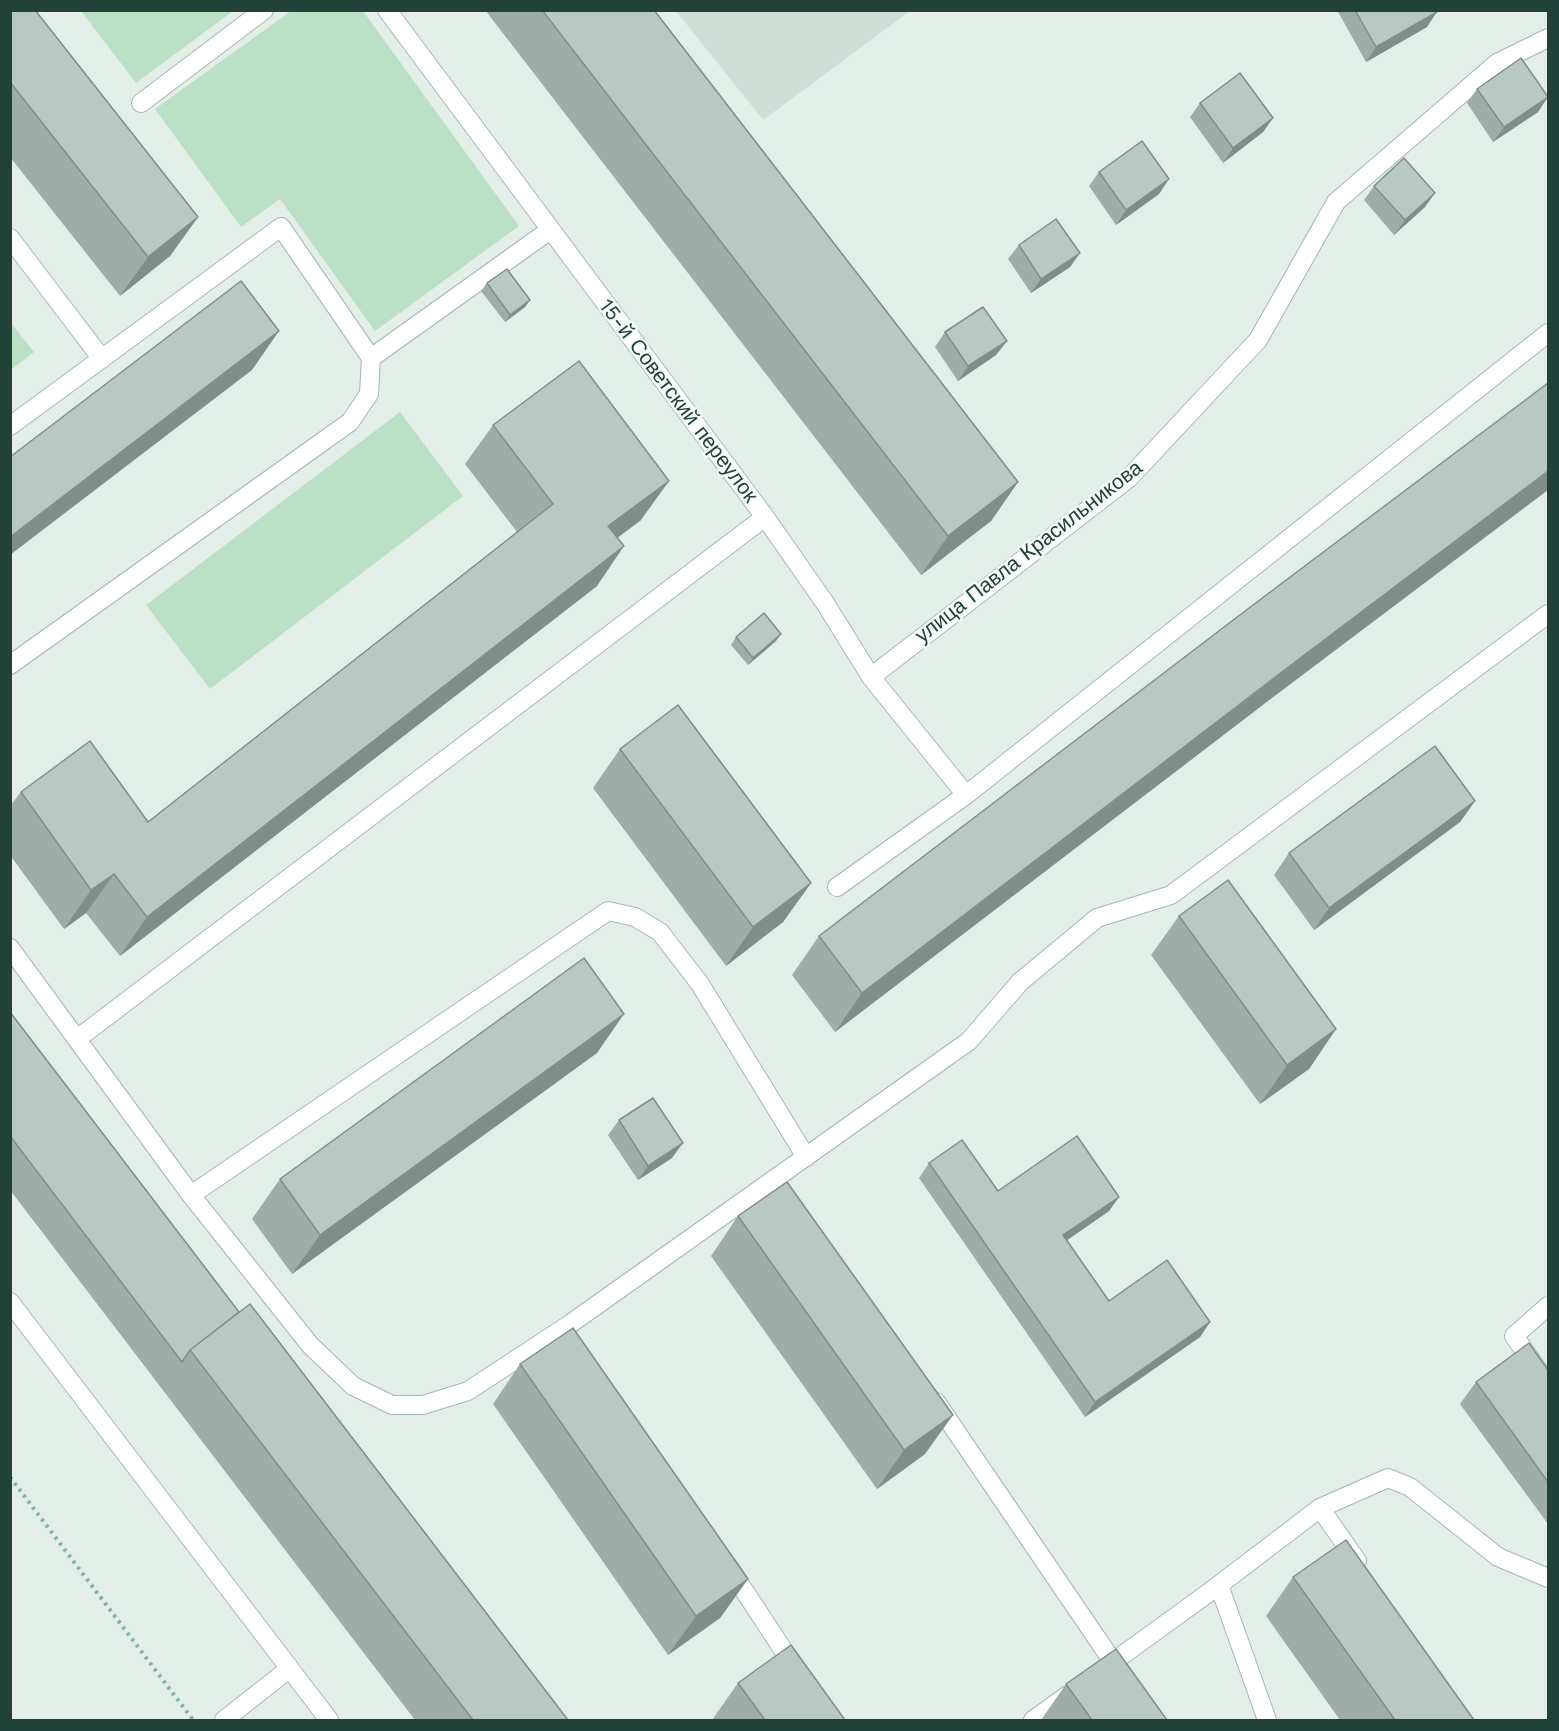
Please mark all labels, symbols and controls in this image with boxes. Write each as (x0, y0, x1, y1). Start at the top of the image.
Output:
street label: 15-й Советский переулок (593, 294, 763, 508)
street label: улица Павла Красильникова (910, 455, 1148, 649)

